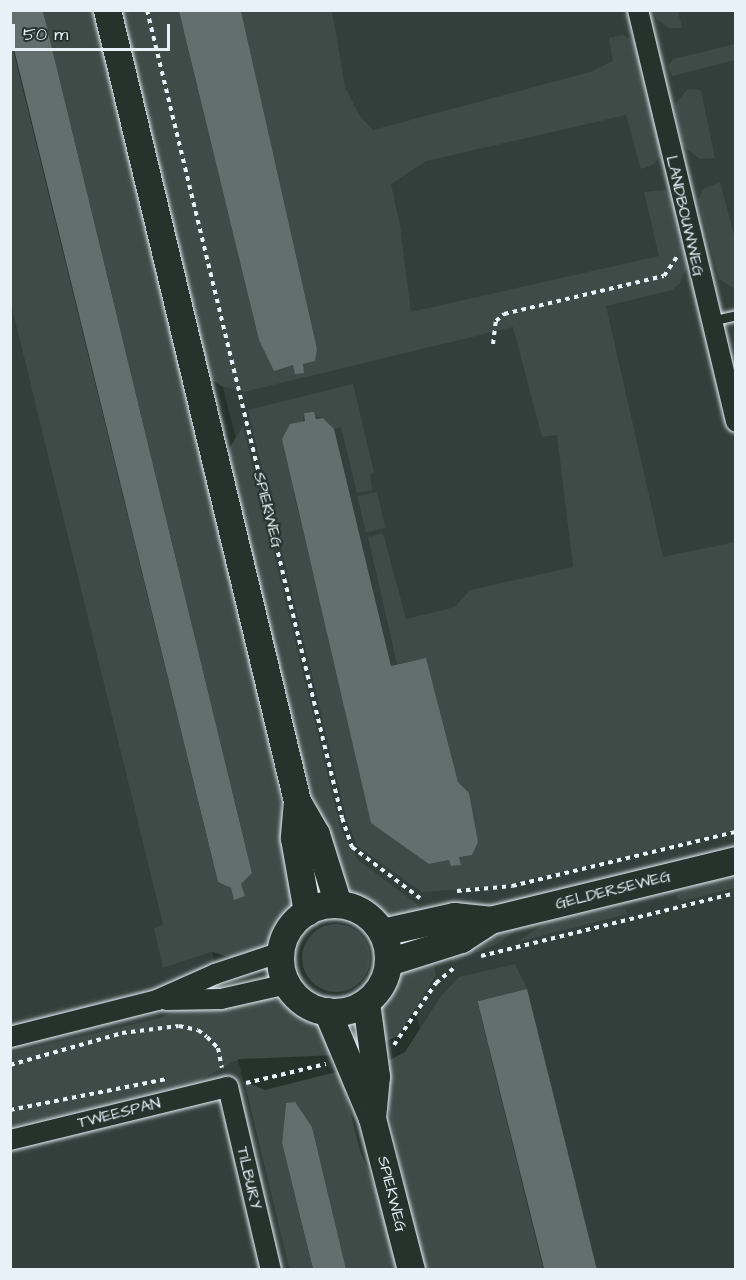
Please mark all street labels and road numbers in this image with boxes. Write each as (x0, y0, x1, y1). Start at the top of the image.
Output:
street label: LANDBOUWWEG (662, 154, 708, 278)
street label: SPIEKWEG (249, 470, 287, 550)
street label: GELDERSEWEG (553, 866, 673, 914)
street label: TWEESPAN (76, 1093, 162, 1133)
street label: TILBURY (232, 1145, 266, 1211)
street label: SPIEKWEG (373, 1154, 411, 1234)

